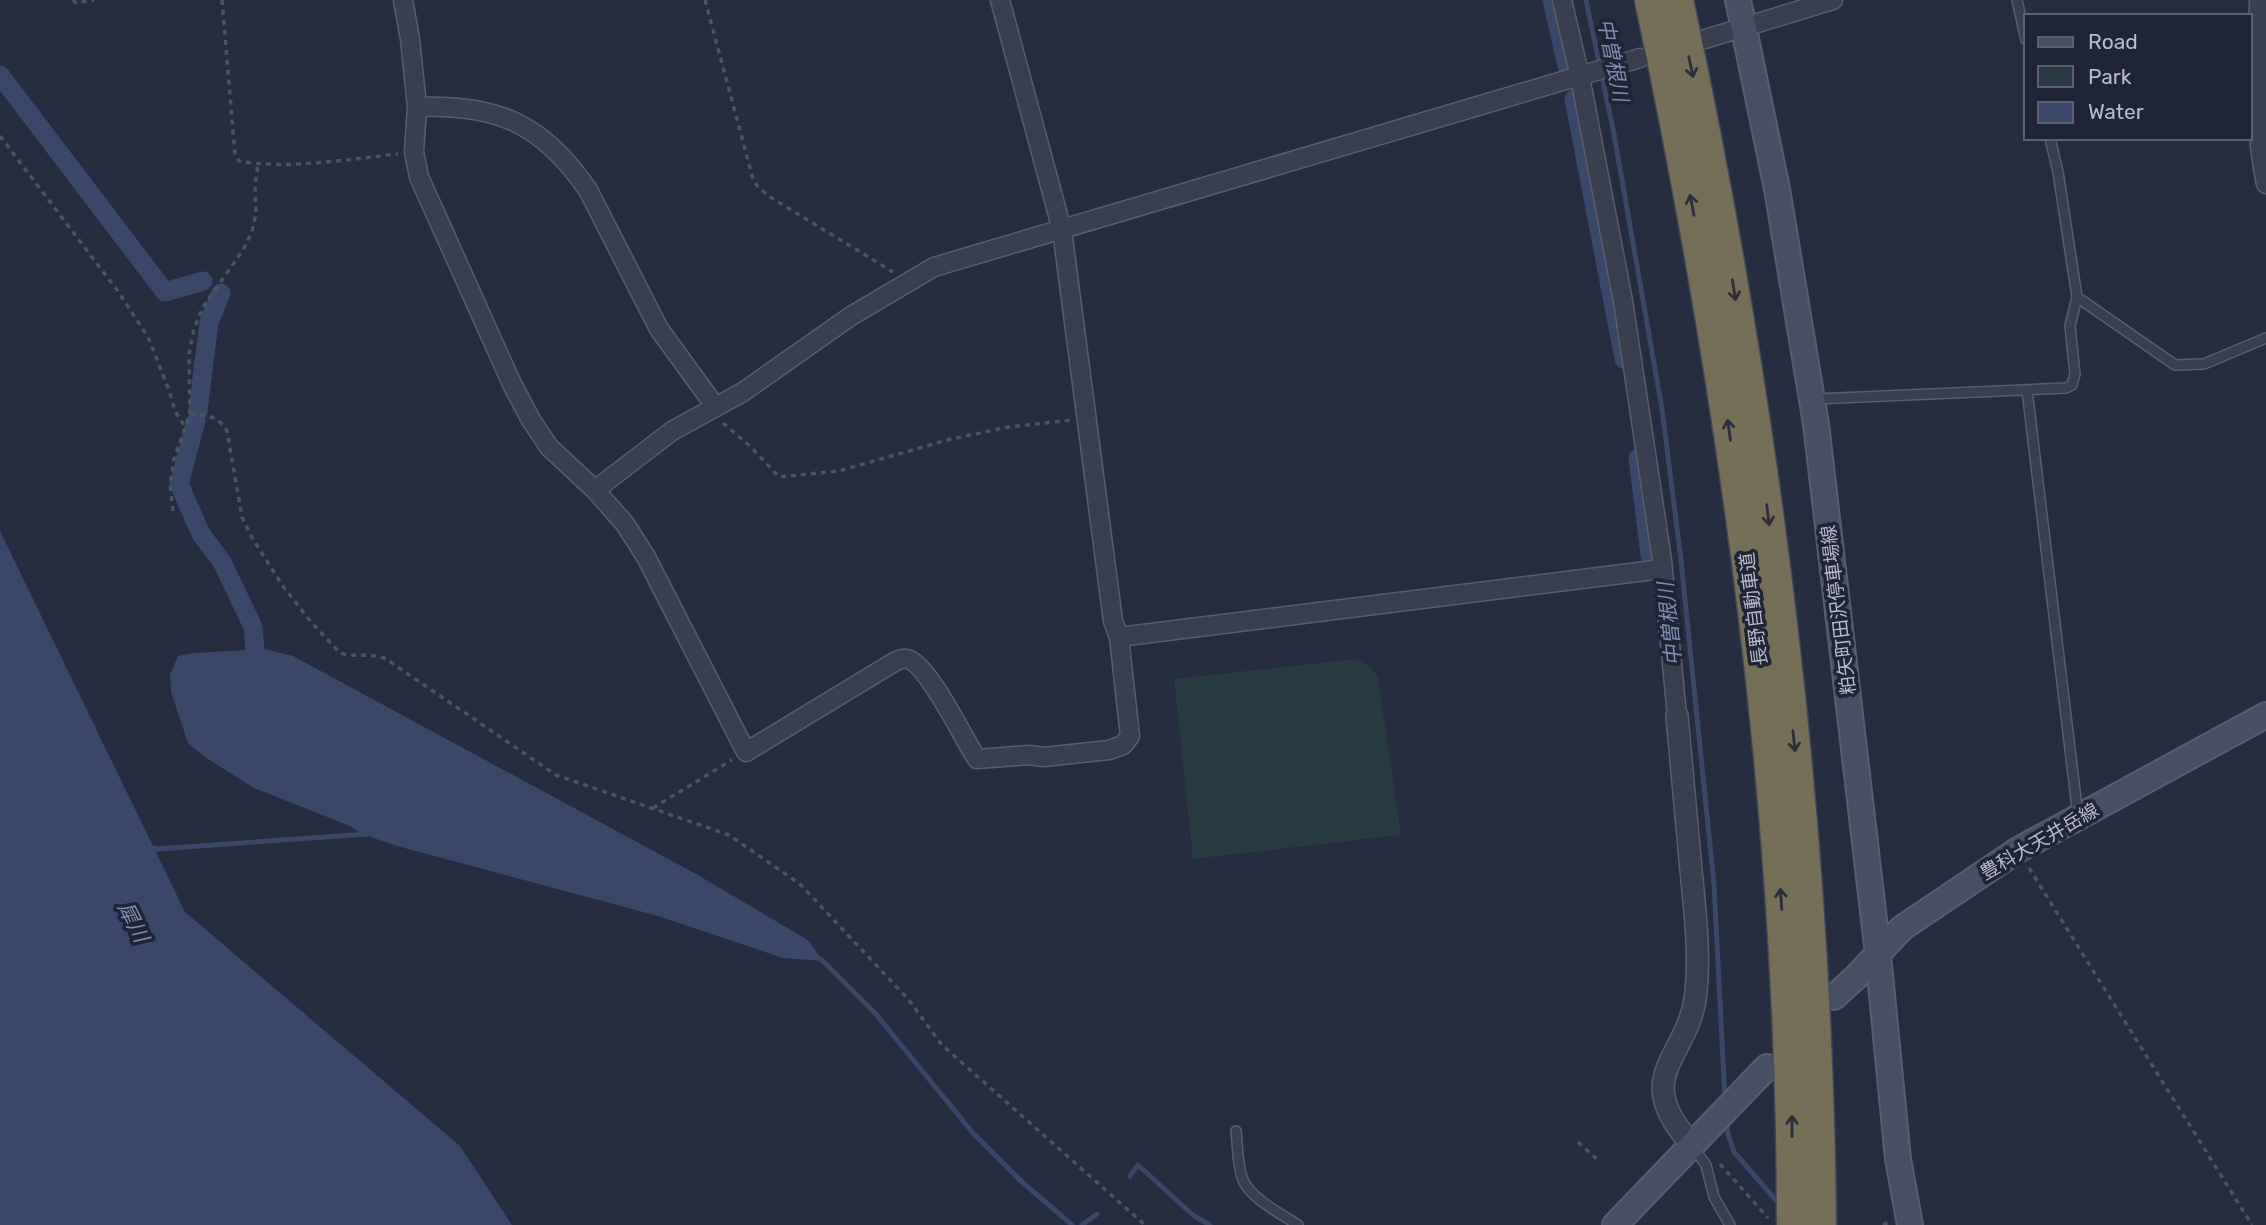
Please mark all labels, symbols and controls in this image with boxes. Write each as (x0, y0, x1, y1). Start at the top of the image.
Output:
legend (2024, 14, 2252, 140)
water label: 中曽根川 (1593, 16, 1634, 105)
text: Road (2088, 29, 2138, 54)
one-way arrow (1685, 55, 1699, 78)
text: Park (2088, 64, 2132, 89)
text: Water (2088, 99, 2144, 124)
one-way arrow (1684, 194, 1698, 217)
one-way arrow (1728, 278, 1741, 301)
one-way arrow (1723, 419, 1736, 442)
one-way arrow (1762, 503, 1775, 526)
street label: 粕矢町田沢停車場線 (1817, 524, 1860, 696)
street label: 長野自動車道 (1735, 551, 1772, 667)
water label: 中曽根川 (1652, 579, 1686, 667)
one-way arrow (1788, 729, 1801, 752)
street label: 豊科大天井岳線 (1976, 798, 2103, 885)
one-way arrow (1774, 888, 1787, 911)
water label: 犀川 (113, 897, 155, 948)
one-way arrow (1785, 1115, 1799, 1138)

